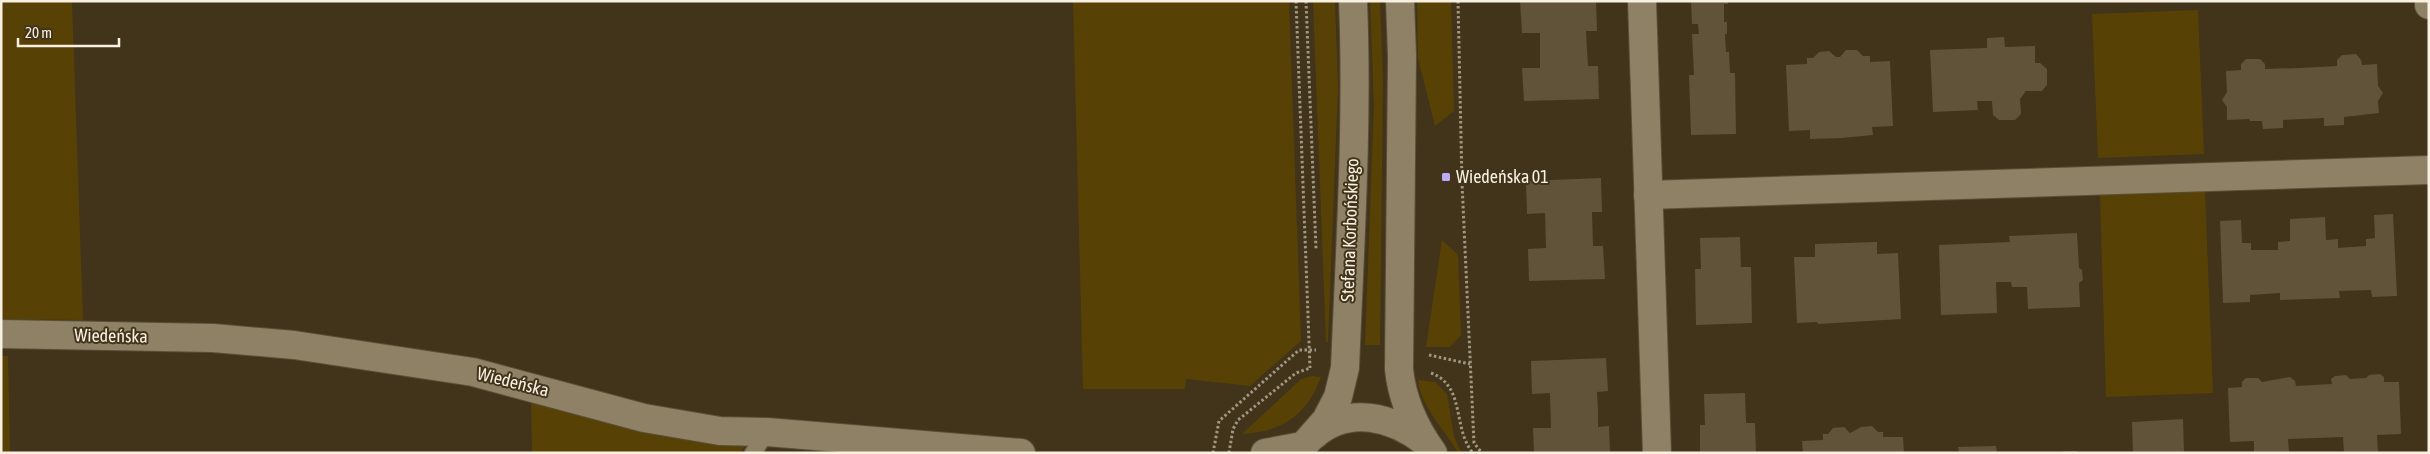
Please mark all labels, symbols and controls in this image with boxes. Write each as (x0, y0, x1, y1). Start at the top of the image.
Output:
scale bar (18, 15, 119, 47)
text: 20 m (25, 24, 52, 41)
street label: Stefana Korbońskiego (1337, 158, 1362, 302)
place label: Wiedeńska 01 (1456, 166, 1549, 187)
marker: Wiedeńska 01 (1440, 171, 1452, 183)
street label: Wiedeńska (74, 324, 148, 347)
street label: Wiedeńska (475, 362, 551, 401)

